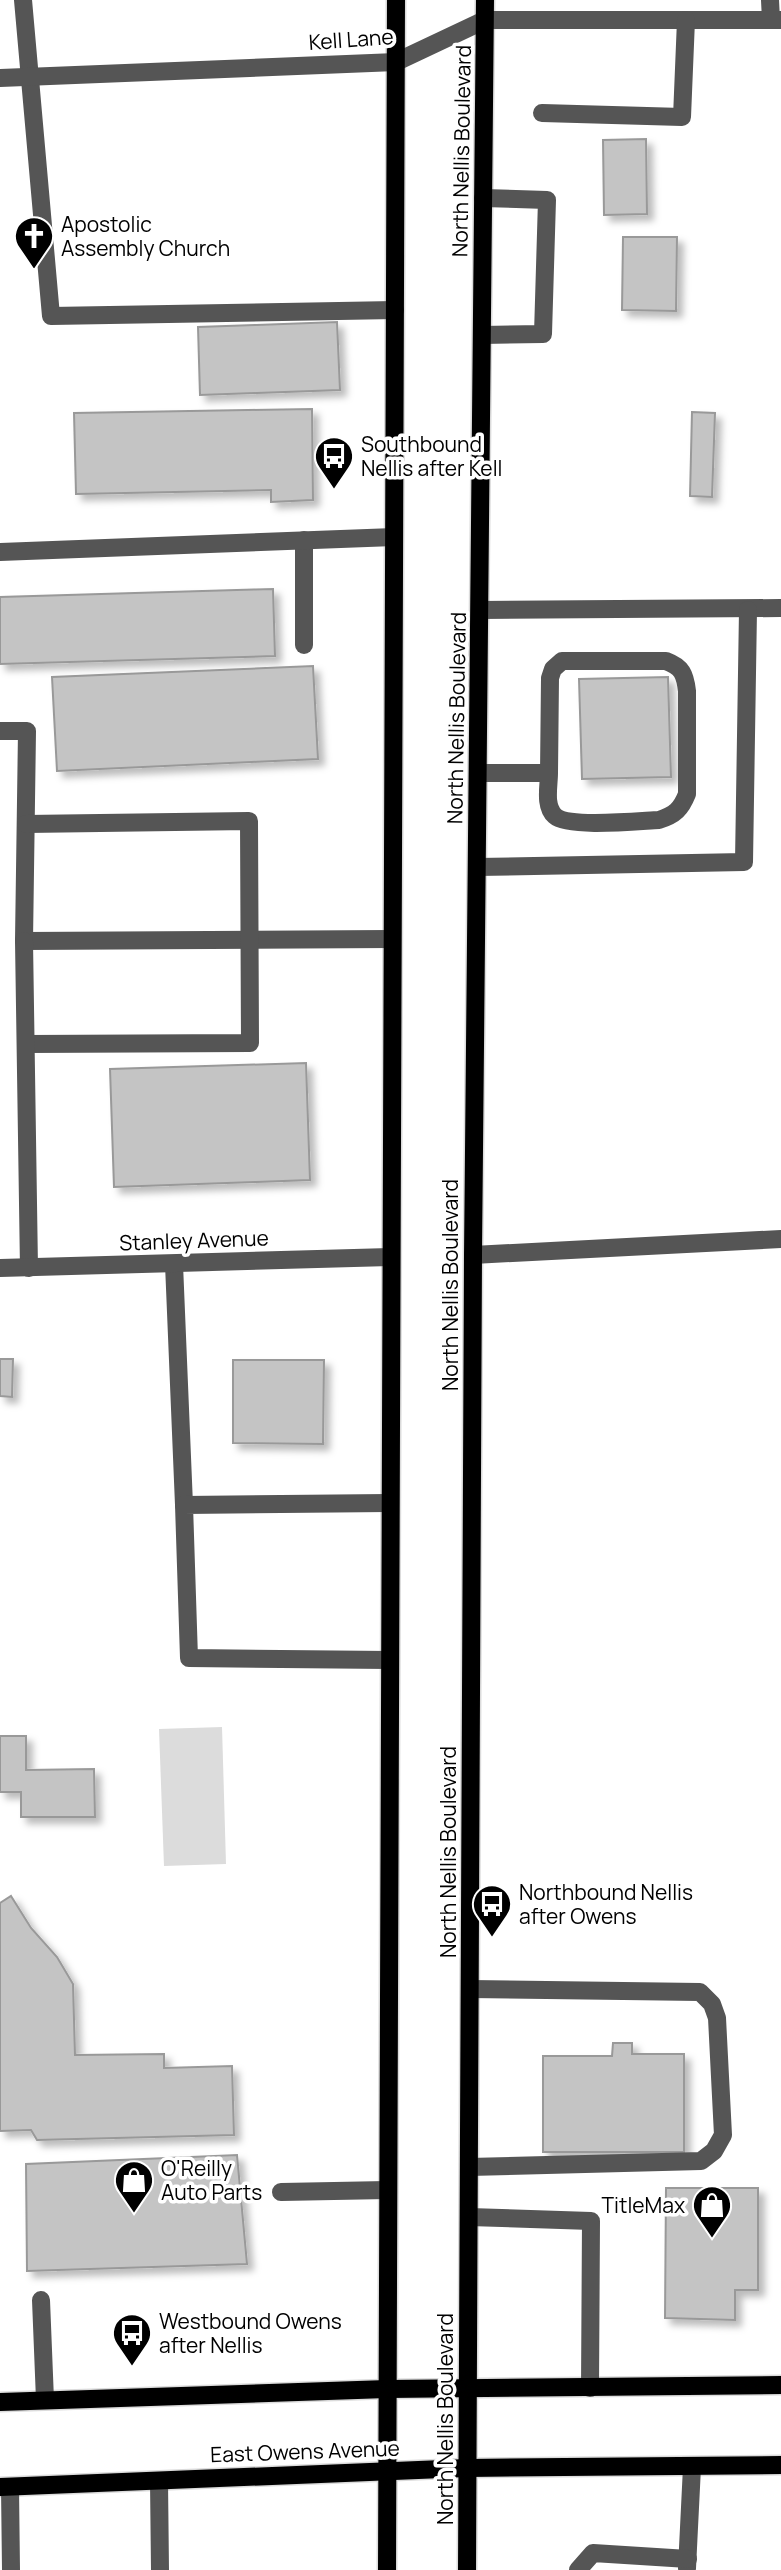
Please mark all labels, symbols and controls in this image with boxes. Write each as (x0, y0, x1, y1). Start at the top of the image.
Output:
street label: Kell Lane (308, 22, 394, 56)
street label: North Nellis Boulevard (445, 45, 477, 257)
place label: Apostolic Assembly Church (61, 210, 230, 262)
church icon: Apostolic Assembly Church (13, 215, 55, 270)
place label: Southbound Nellis after Kell (361, 430, 502, 482)
bus stop icon: Southbound Nellis after Kell (313, 435, 355, 490)
street label: North Nellis Boulevard (440, 612, 472, 824)
street label: North Nellis Boulevard (436, 1179, 464, 1391)
street label: Stanley Avenue (119, 1223, 269, 1257)
street label: North Nellis Boulevard (434, 1746, 462, 1958)
place label: Northbound Nellis after Owens (519, 1878, 693, 1930)
bus stop icon: Northbound Nellis after Owens (471, 1883, 513, 1938)
place label: O'Reilly Auto Parts (161, 2154, 262, 2206)
shop icon: O'Reilly Auto Parts (113, 2159, 155, 2214)
shop icon: TitleMax (691, 2184, 733, 2239)
place label: TitleMax (602, 2191, 685, 2219)
place label: Westbound Owens after Nellis (159, 2307, 342, 2359)
bus stop icon: Westbound Owens after Nellis (111, 2312, 153, 2367)
street label: North Nellis Boulevard (431, 2313, 459, 2525)
street label: East Owens Avenue (210, 2434, 400, 2468)

